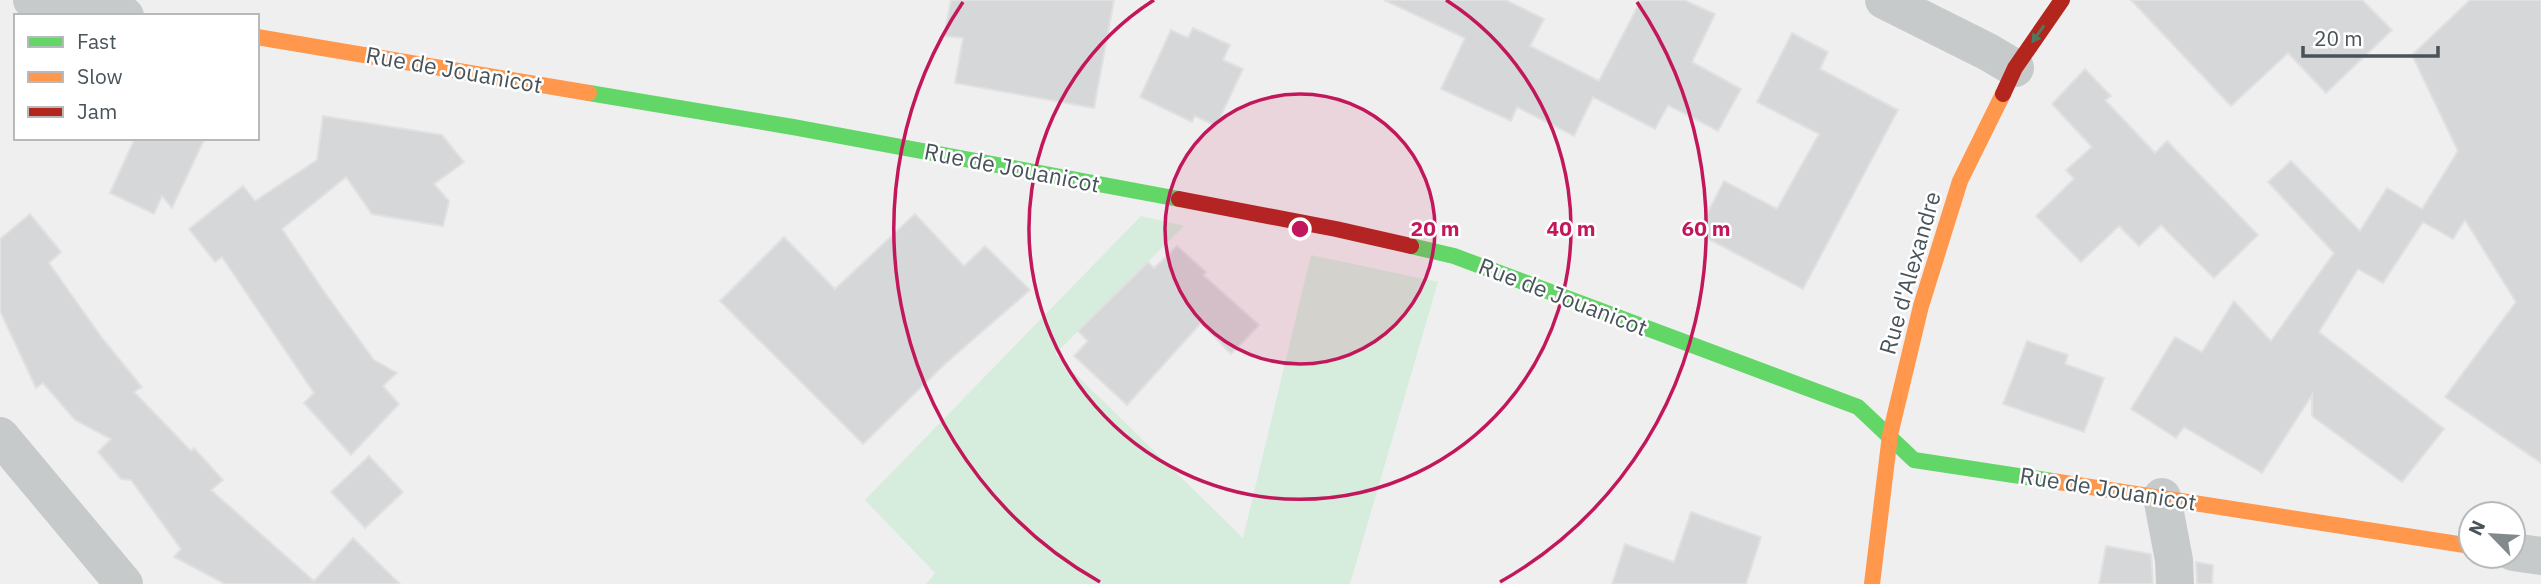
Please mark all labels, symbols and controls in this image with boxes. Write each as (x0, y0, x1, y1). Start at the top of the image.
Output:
legend (14, 14, 259, 140)
scale bar (2303, 14, 2438, 58)
text: 20 m (2314, 24, 2363, 52)
one-way arrow (2031, 25, 2045, 43)
text: Fast (77, 27, 117, 55)
street label: Rue de Jouanicot (364, 39, 545, 99)
text: Slow (77, 62, 123, 90)
text: Jam (77, 97, 117, 125)
street label: Rue de Jouanicot (922, 135, 1103, 199)
street label: Rue d'Alexandre (1871, 188, 1947, 358)
text: 20 m (1411, 214, 1459, 242)
text: 40 m (1547, 214, 1595, 242)
text: 60 m (1682, 214, 1730, 242)
centre of rings (1288, 217, 1312, 241)
street label: Rue de Jouanicot (1475, 250, 1652, 342)
street label: Rue de Jouanicot (2018, 459, 2199, 517)
north arrow (2457, 500, 2527, 570)
text: N (2463, 517, 2490, 539)

